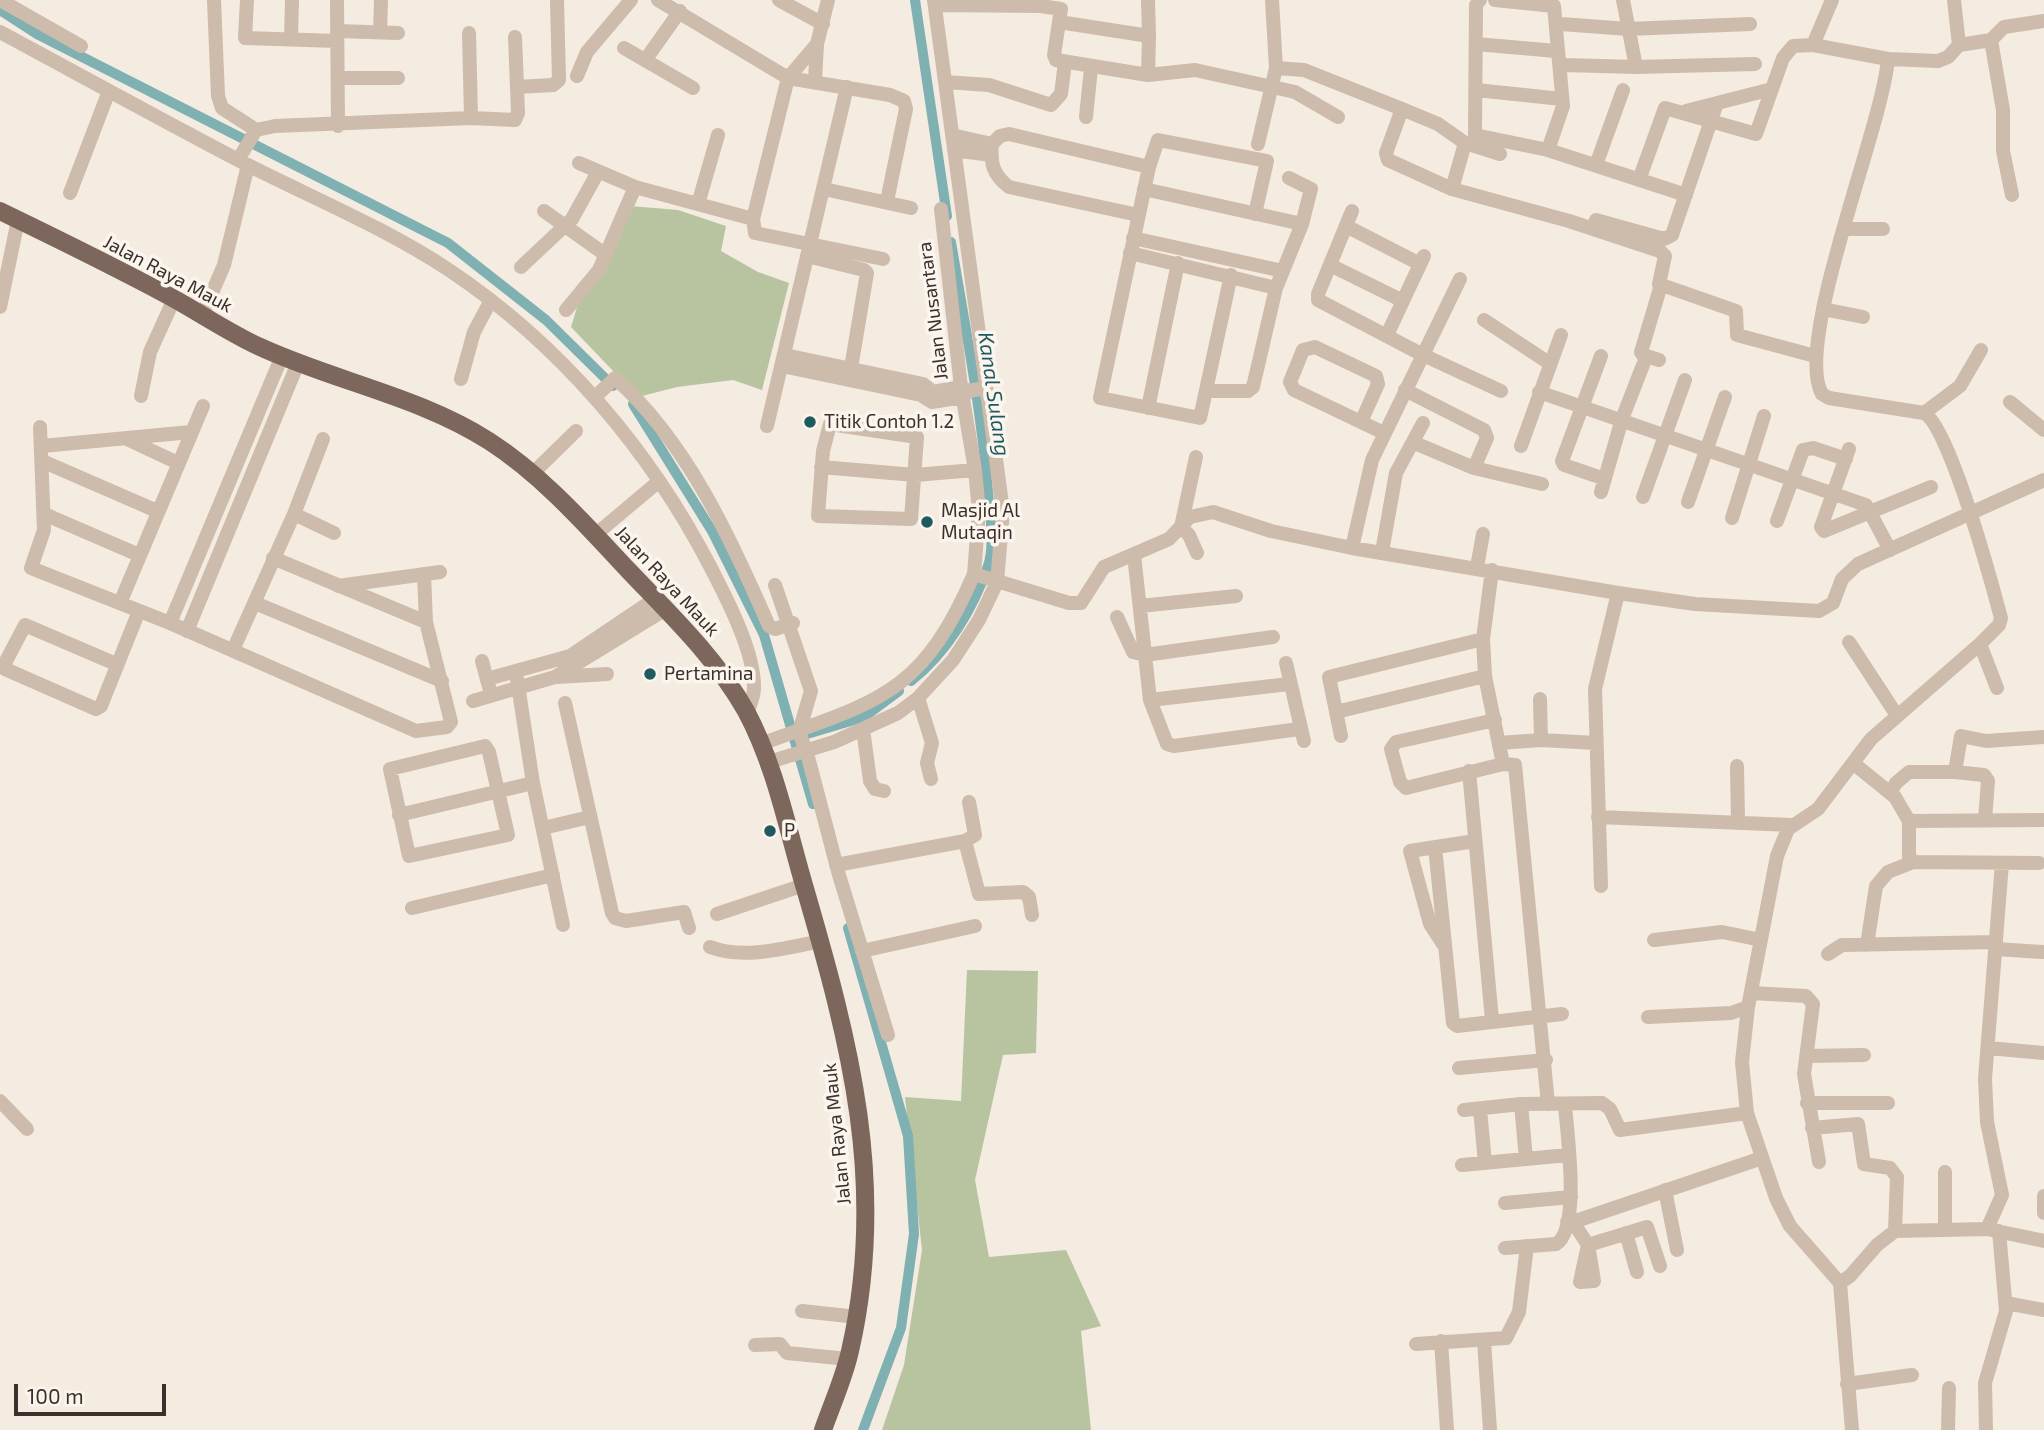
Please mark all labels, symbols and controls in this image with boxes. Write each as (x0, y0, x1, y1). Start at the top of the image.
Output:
street label: Jalan Raya Mauk (100, 230, 236, 318)
street label: Jalan Nusantara (913, 240, 953, 382)
water label: Kanal Sulang (973, 330, 1015, 458)
place label: Titik Contoh 1.2 (824, 411, 954, 433)
marker: Titik Contoh 1.2 (802, 414, 818, 430)
place label: Masjid Al Mutaqin (941, 500, 1020, 544)
marker: Masjid Al Mutaqin (919, 514, 935, 530)
street label: Jalan Raya Mauk (610, 521, 724, 641)
place label: Pertamina (664, 663, 753, 685)
marker: Pertamina (642, 666, 658, 682)
place label: P (784, 820, 795, 842)
marker: P (762, 823, 778, 839)
street label: Jalan Raya Mauk (818, 1062, 856, 1206)
scale bar (18, 1370, 170, 1414)
text: 100 m (27, 1383, 84, 1408)

